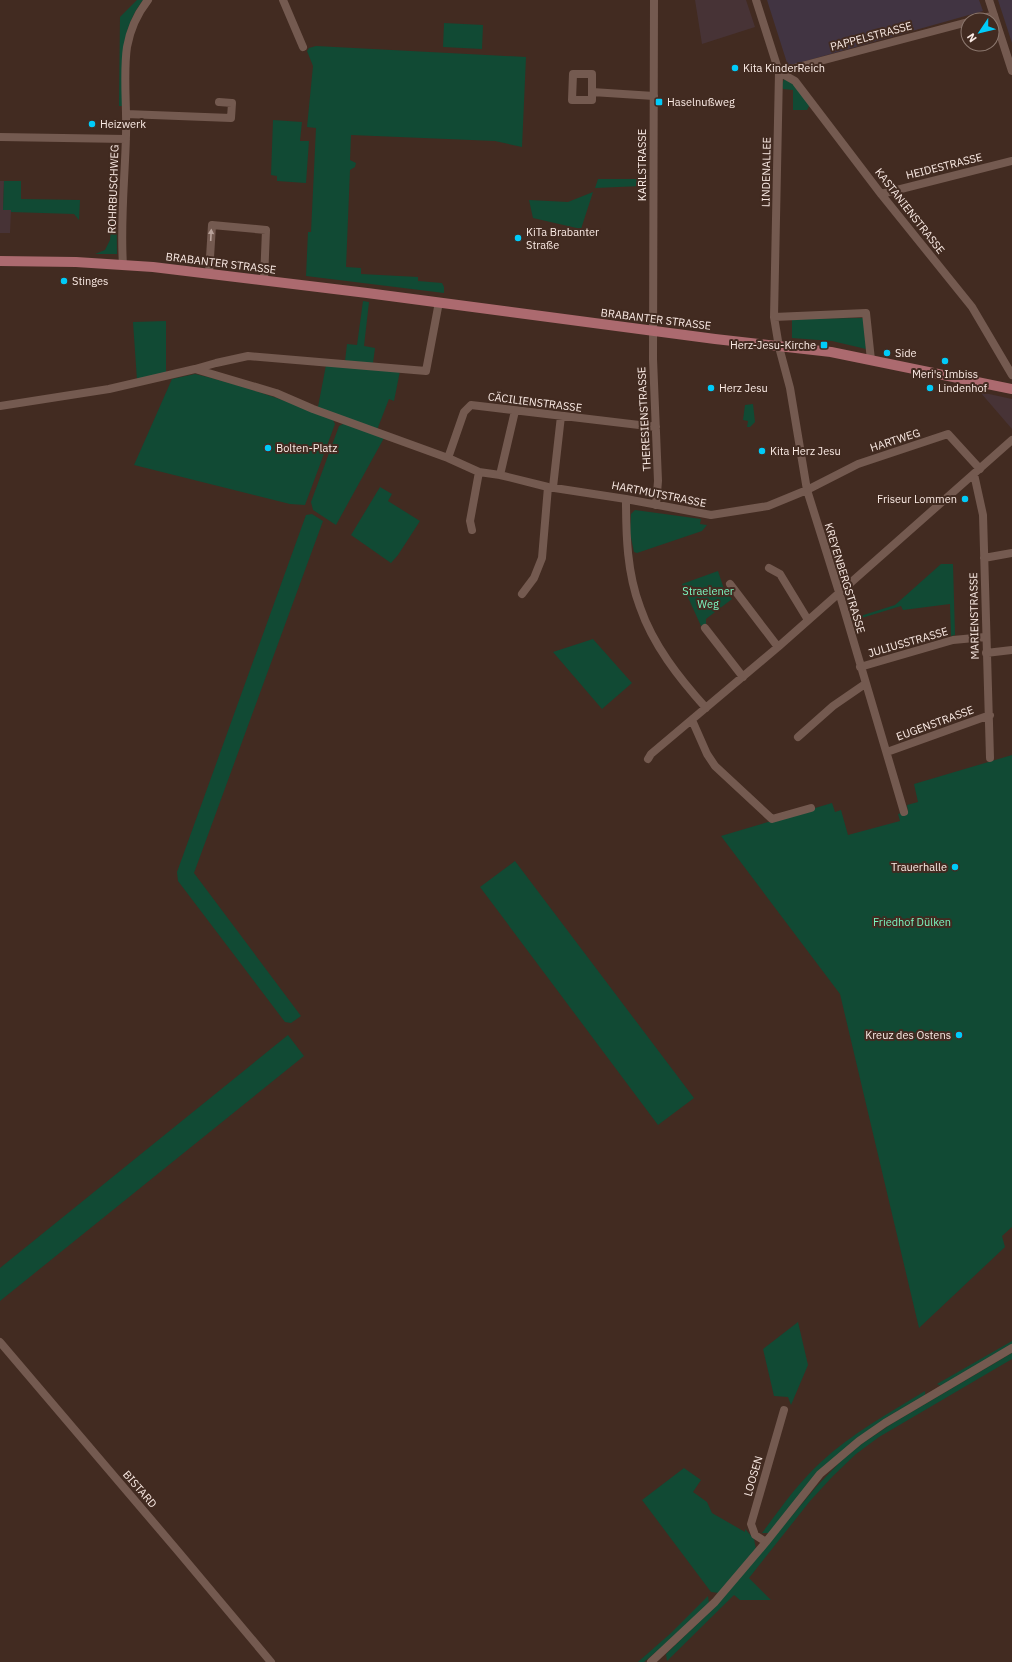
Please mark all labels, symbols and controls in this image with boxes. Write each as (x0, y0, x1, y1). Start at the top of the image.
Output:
north arrow (960, 12, 1000, 52)
street label: PAPPELSTRASSE (829, 18, 913, 54)
text: N (964, 30, 980, 45)
place label: Kita KinderReich (743, 61, 825, 75)
marker: Kita KinderReich (730, 63, 740, 73)
place label: Haselnußweg (667, 95, 735, 109)
marker: Haselnußweg (654, 97, 664, 107)
place label: Heizwerk (100, 117, 146, 131)
marker: Heizwerk (87, 119, 97, 129)
street label: KARLSTRASSE (635, 129, 649, 201)
street label: LINDENALLEE (758, 137, 774, 207)
street label: ROHRBUSCHWEG (104, 144, 122, 234)
street label: HEIDESTRASSE (904, 150, 984, 182)
street label: KASTANIENSTRASSE (872, 165, 948, 257)
place label: KiTa Brabanter Straße (526, 225, 599, 252)
one-way arrow (208, 229, 215, 241)
marker: KiTa Brabanter Straße (513, 233, 523, 243)
street label: BRABANTER STRASSE (165, 249, 277, 277)
place label: Stinges (72, 274, 108, 288)
marker: Stinges (59, 276, 69, 286)
street label: BRABANTER STRASSE (600, 305, 712, 333)
place label: Herz-Jesu-Kirche (730, 338, 816, 352)
marker: Herz-Jesu-Kirche (819, 340, 829, 350)
place label: Side (895, 346, 917, 360)
marker: Side (882, 348, 892, 358)
marker: Meri's Imbiss (940, 356, 950, 366)
street label: THERESIENSTRASSE (634, 366, 654, 472)
place label: Meri's Imbiss (912, 367, 978, 381)
place label: Herz Jesu (719, 381, 768, 395)
place label: Lindenhof (938, 381, 988, 395)
marker: Herz Jesu (706, 383, 716, 393)
marker: Lindenhof (925, 383, 935, 393)
street label: CÄCILIENSTRASSE (487, 389, 583, 415)
street label: HARTWEG (868, 425, 922, 455)
place label: Bolten-Platz (276, 441, 337, 455)
marker: Bolten-Platz (263, 443, 273, 453)
place label: Kita Herz Jesu (770, 444, 841, 458)
marker: Kita Herz Jesu (757, 446, 767, 456)
street label: HARTMUTSTRASSE (610, 478, 708, 510)
place label: Friseur Lommen (877, 492, 957, 506)
marker: Friseur Lommen (960, 494, 970, 504)
street label: KREYENBERGSTRASSE (822, 521, 868, 635)
street label: MARIENSTRASSE (966, 572, 982, 660)
park label: Straelener Weg (682, 584, 734, 611)
street label: JULIUSSTRASSE (866, 624, 950, 660)
street label: EUGENSTRASSE (894, 702, 976, 744)
place label: Trauerhalle (891, 860, 947, 874)
marker: Trauerhalle (950, 862, 960, 872)
park label: Friedhof Dülken (873, 915, 951, 929)
place label: Kreuz des Ostens (865, 1028, 951, 1042)
marker: Kreuz des Ostens (954, 1030, 964, 1040)
street label: LOOSEN (741, 1454, 765, 1498)
street label: BISTARD (120, 1467, 160, 1511)

